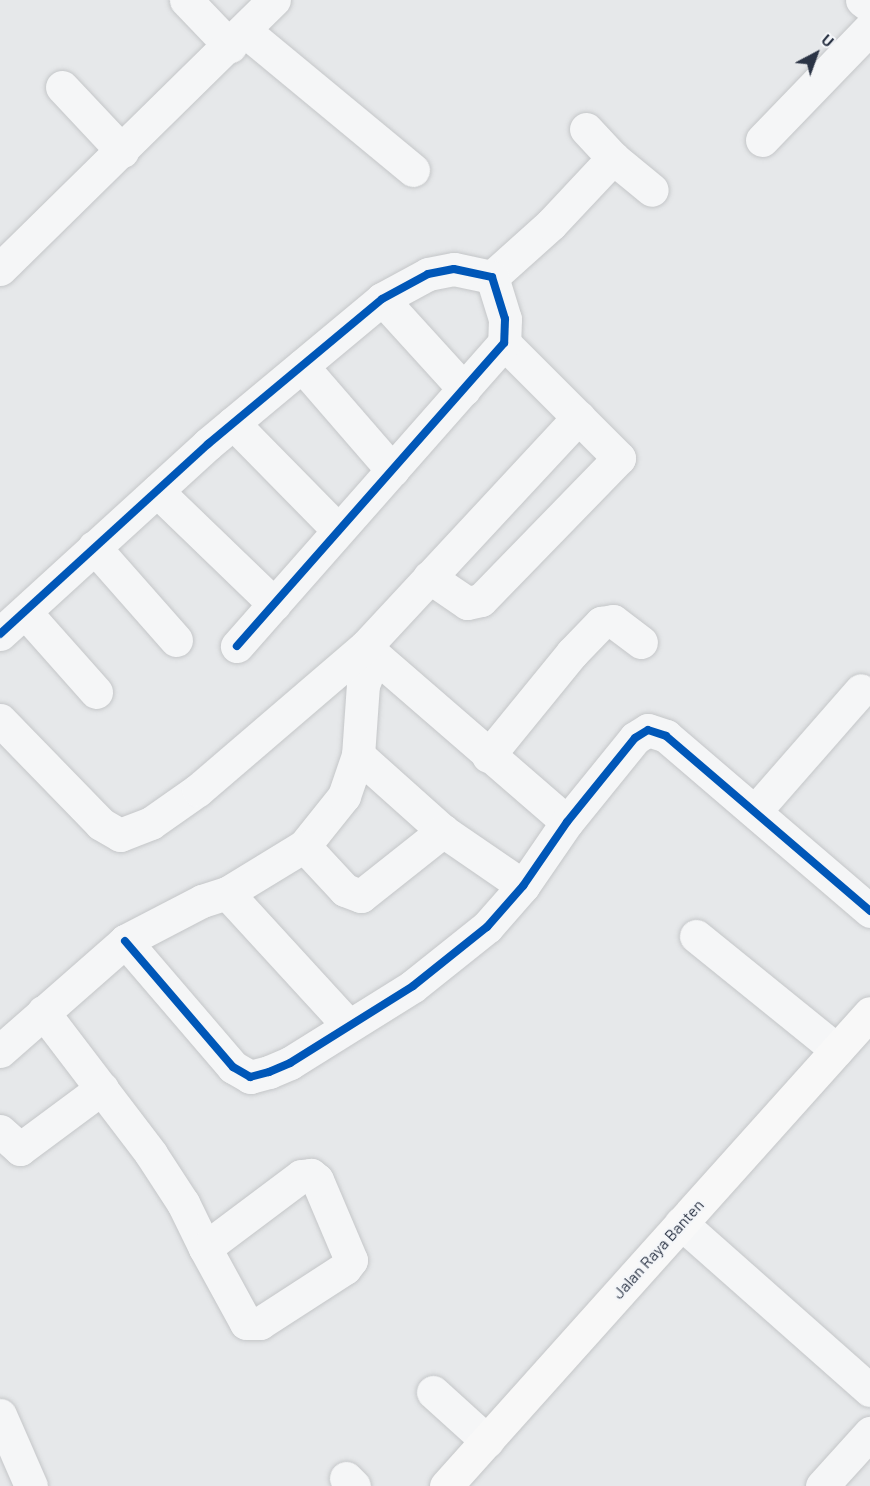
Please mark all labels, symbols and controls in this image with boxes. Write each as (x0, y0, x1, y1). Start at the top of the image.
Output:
north arrow (786, 24, 846, 84)
text: U (818, 30, 838, 51)
street label: Jalan Raya Banten (608, 1195, 708, 1303)

